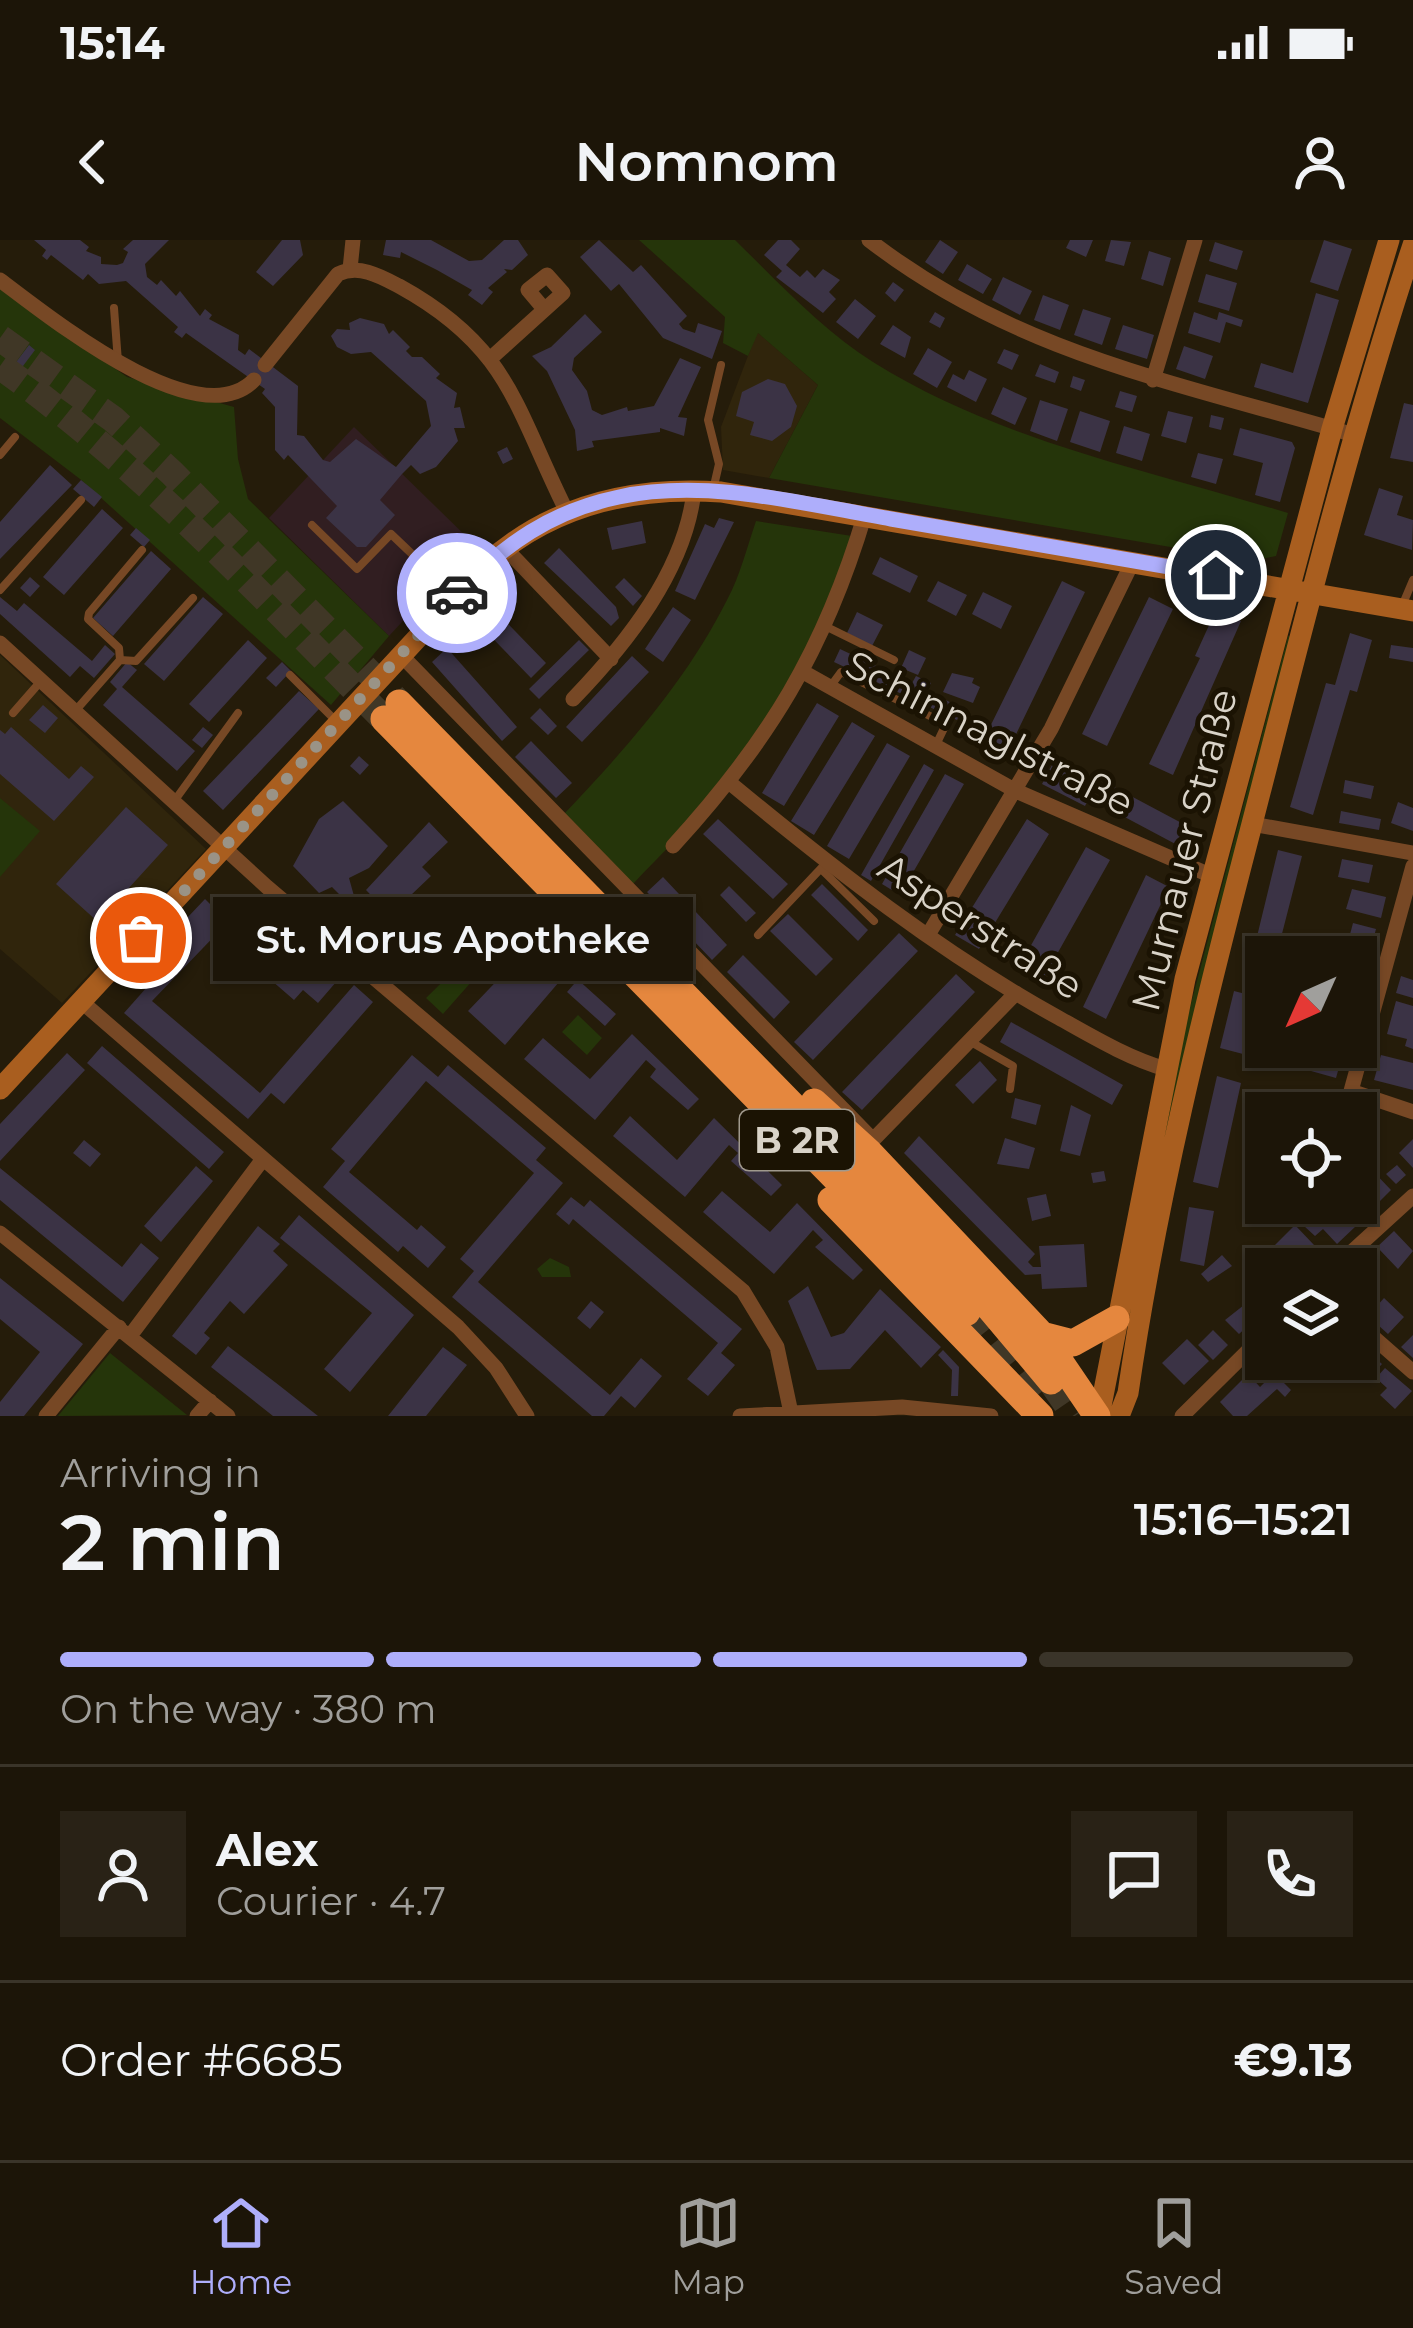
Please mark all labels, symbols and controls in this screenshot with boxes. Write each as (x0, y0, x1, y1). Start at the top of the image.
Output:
text: 15:14 (60, 15, 165, 70)
icon: back (60, 129, 126, 195)
text: Nomnom (574, 129, 839, 195)
icon: person (1287, 129, 1353, 195)
pin (1165, 524, 1267, 626)
courier (397, 533, 517, 653)
icon: home (1183, 542, 1249, 608)
icon: car (424, 560, 490, 626)
street label: Schinnaglstraße (838, 640, 1142, 826)
street label: Murnauer Straße (1121, 684, 1247, 1016)
street label: Asperstraße (870, 842, 1092, 1010)
pin (90, 887, 192, 989)
callout: St. Morus Apotheke (213, 896, 693, 980)
icon: bag (108, 905, 174, 971)
text: St. Morus Apotheke (256, 915, 650, 963)
north arrow (1245, 936, 1377, 1068)
map controls (1245, 936, 1377, 1380)
button: locate (1245, 1092, 1377, 1224)
road number: B 2R (740, 1110, 854, 1170)
button: layers (1245, 1248, 1377, 1380)
text: Arriving in (60, 1449, 261, 1497)
text: 15:16–15:21 (1134, 1491, 1353, 1546)
text: 2 min (60, 1494, 285, 1590)
text: On the way · 380 m (60, 1685, 437, 1733)
button: person (60, 1811, 186, 1937)
button: chat (1071, 1811, 1197, 1937)
button: phone (1227, 1811, 1353, 1937)
text: Alex (216, 1822, 319, 1877)
text: Courier · 4.7 (216, 1877, 446, 1925)
text: Order #6685 (60, 2032, 343, 2087)
text: €9.13 (1234, 2032, 1353, 2087)
tab: Home (190, 2190, 292, 2302)
tab: Map (671, 2190, 745, 2302)
tab: Saved (1124, 2190, 1223, 2302)

